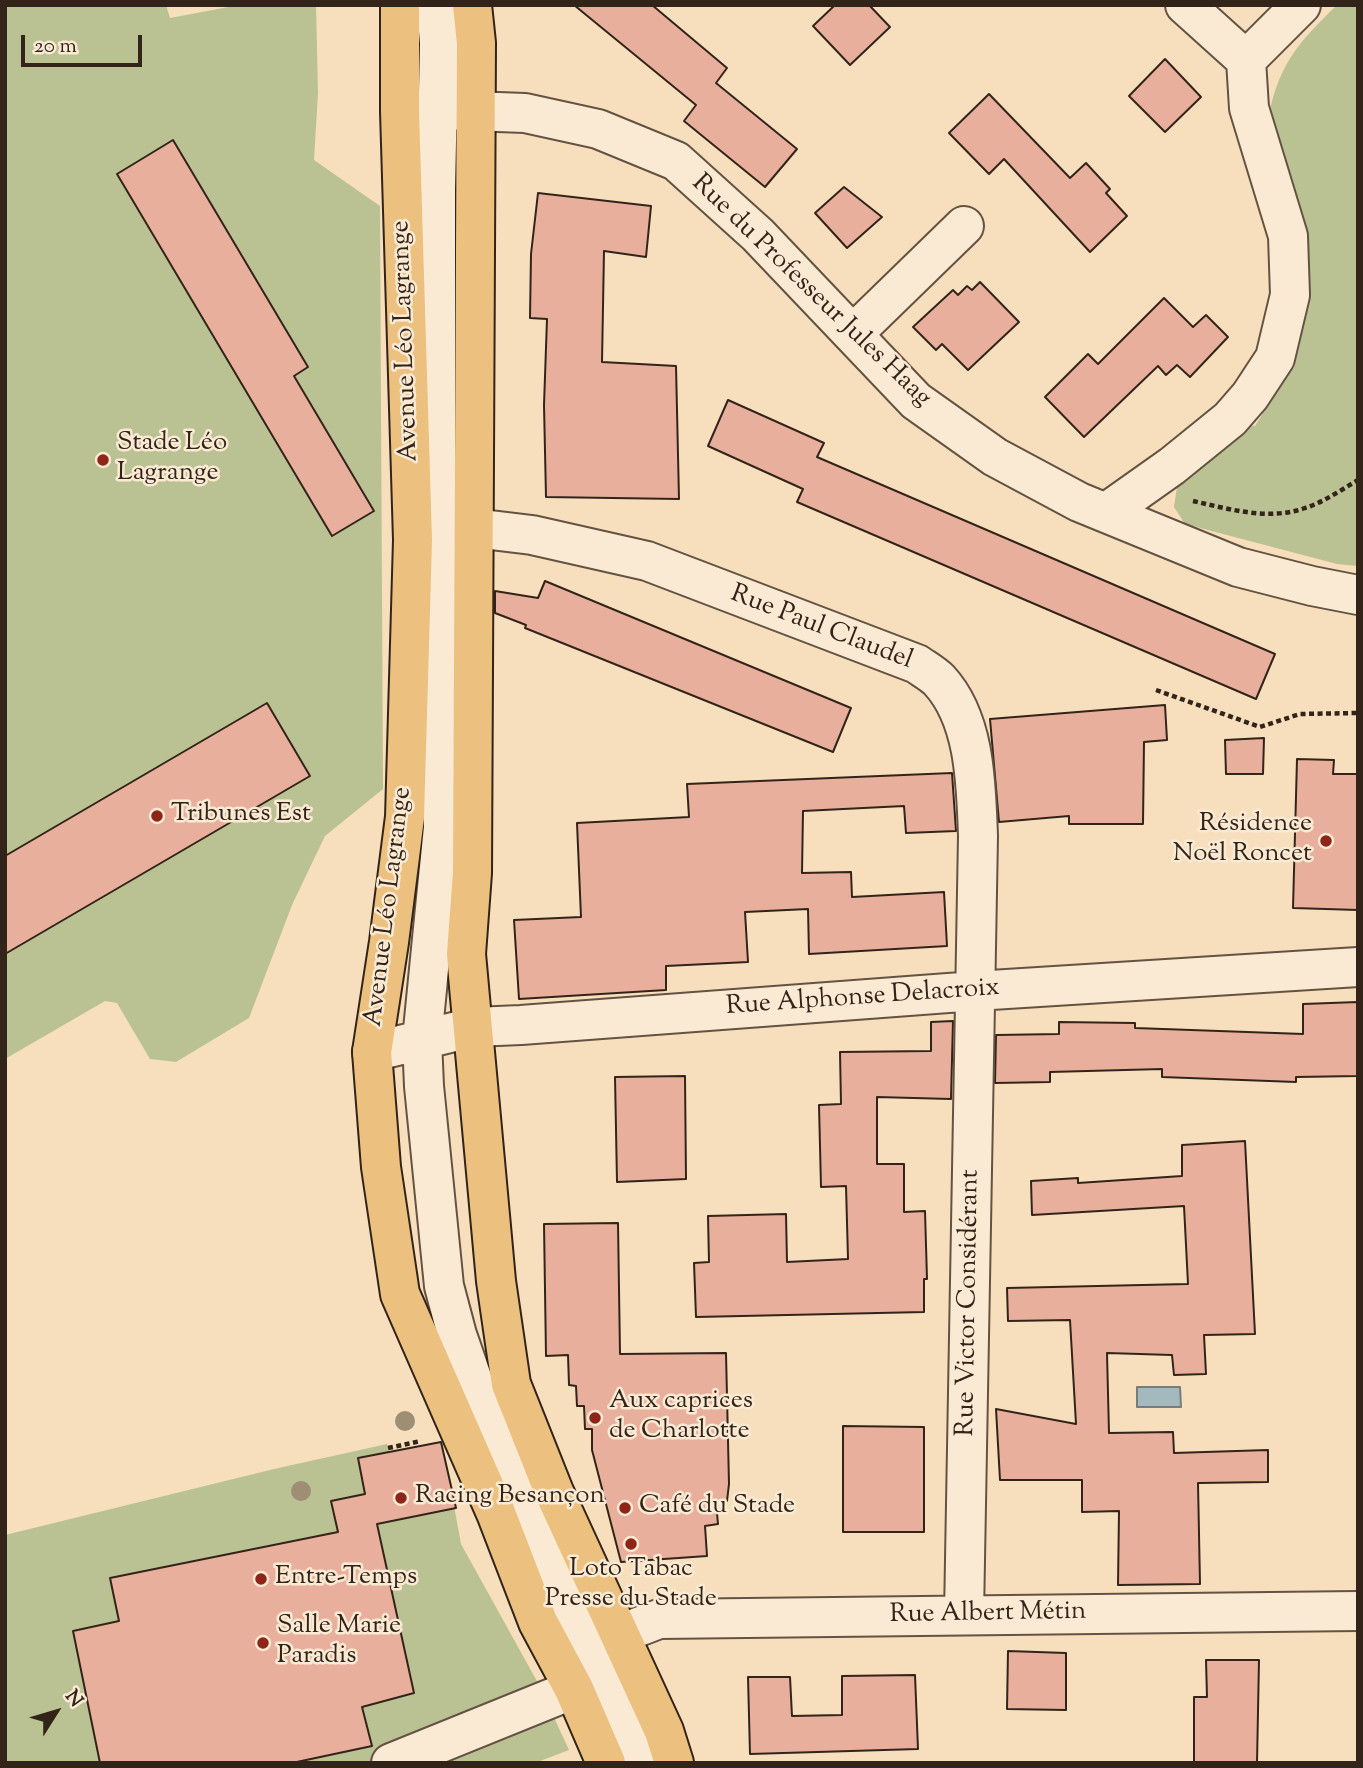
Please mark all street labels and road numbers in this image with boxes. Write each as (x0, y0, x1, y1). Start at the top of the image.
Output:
street label: Rue du Professeur Jules Haag (684, 169, 936, 415)
street label: Avenue Léo Lagrange (387, 220, 427, 462)
street label: Rue Paul Claudel (725, 580, 917, 678)
street label: Avenue Léo Lagrange (360, 785, 420, 1029)
street label: Rue Alphonse Delacroix (725, 974, 1001, 1024)
street label: Rue Victor Considérant (952, 1169, 988, 1437)
street label: Rue Albert Métin (889, 1598, 1087, 1632)

